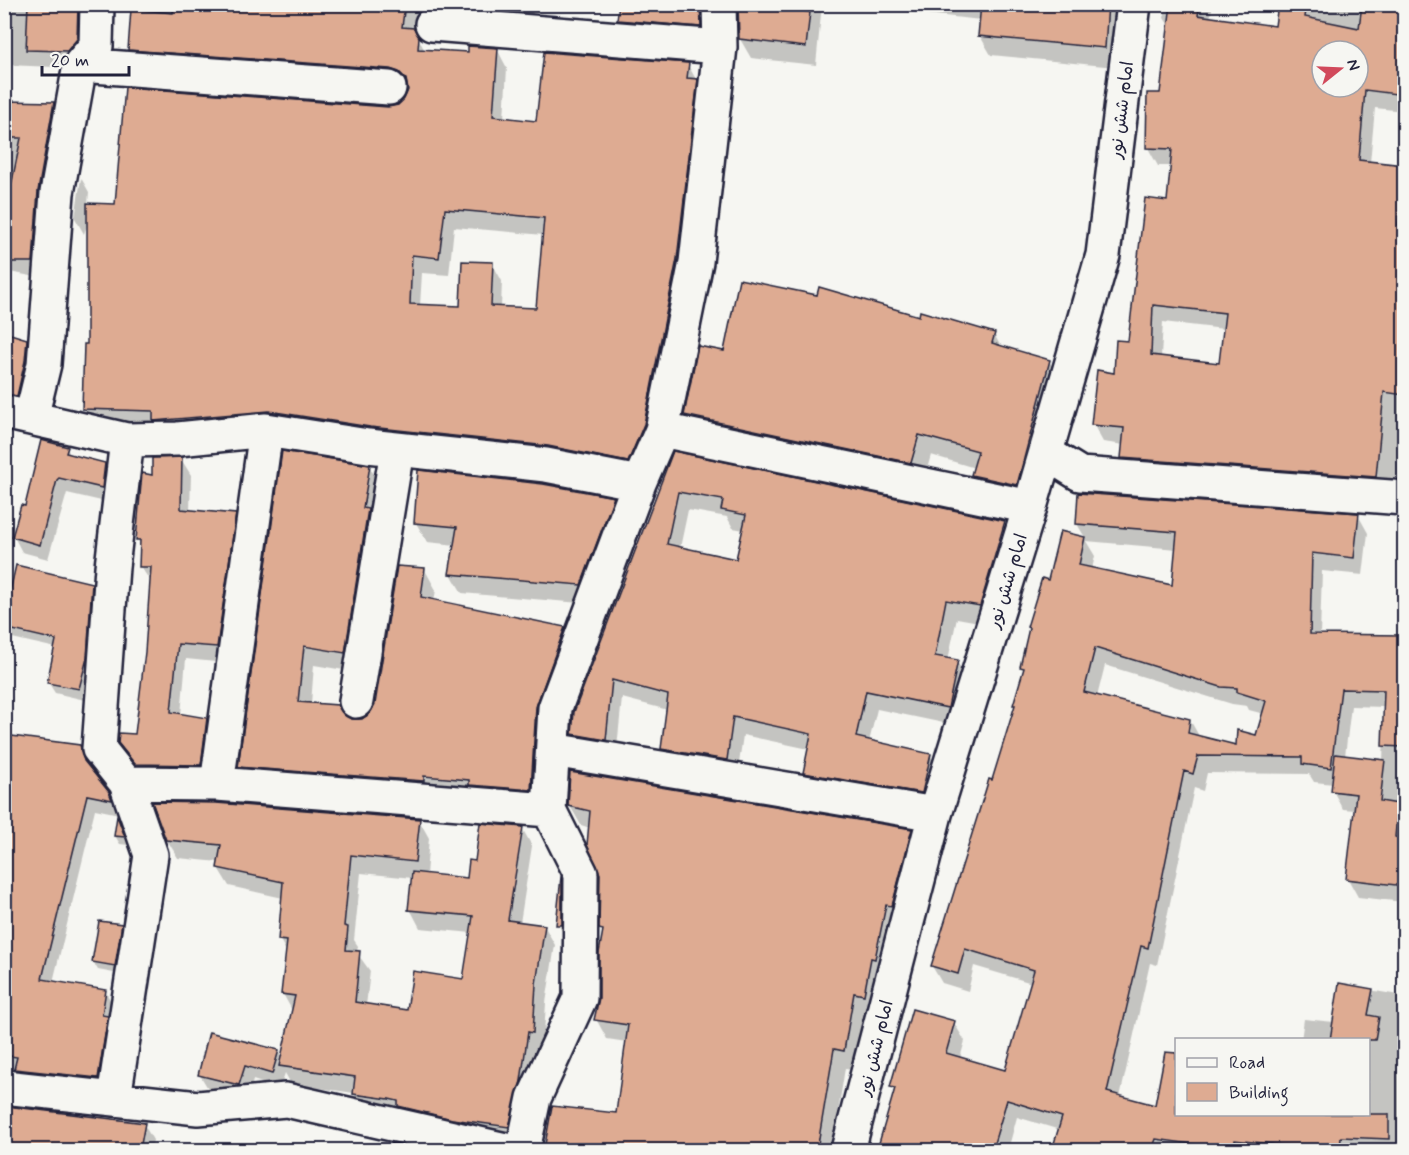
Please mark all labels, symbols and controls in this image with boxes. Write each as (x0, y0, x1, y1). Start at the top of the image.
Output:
scale bar (42, 39, 129, 77)
north arrow (1310, 39, 1370, 99)
text: 20 m (51, 49, 89, 73)
text: N (1341, 57, 1364, 73)
street label: امام شش نور (1104, 60, 1141, 161)
street label: امام شش نور (982, 531, 1035, 633)
street label: امام شش نور (852, 998, 900, 1100)
legend (1175, 1038, 1370, 1116)
text: Road (1229, 1051, 1265, 1075)
text: Building (1229, 1081, 1289, 1107)

